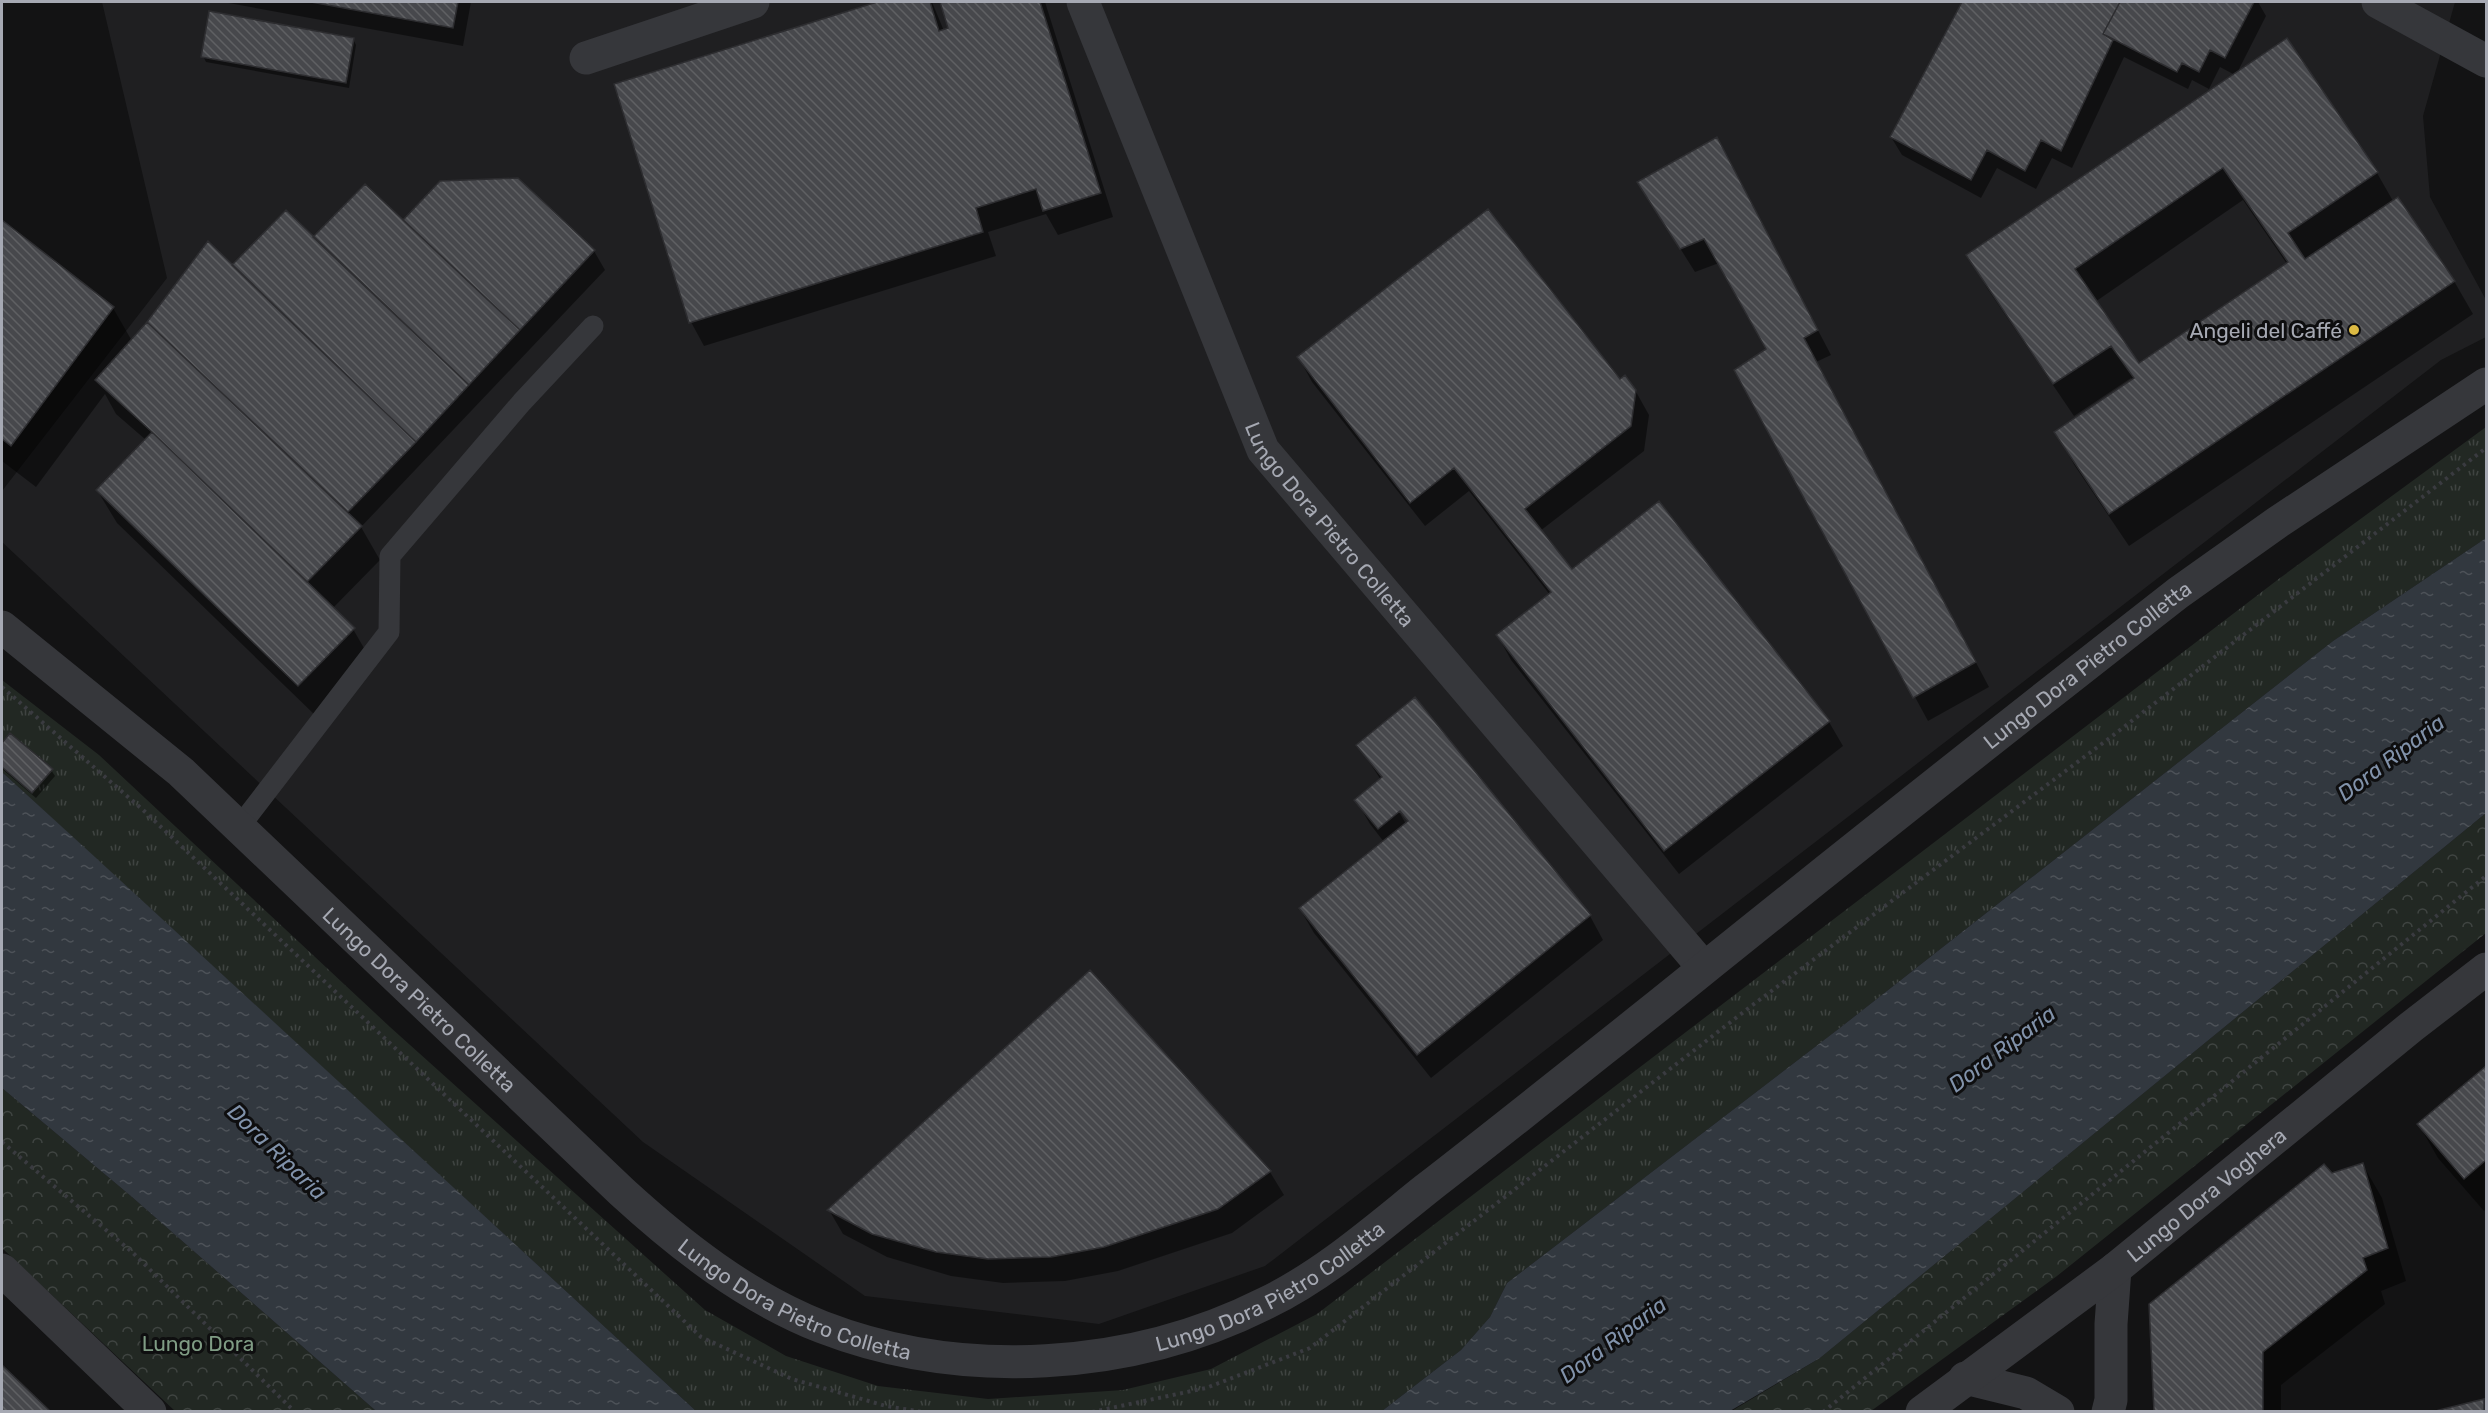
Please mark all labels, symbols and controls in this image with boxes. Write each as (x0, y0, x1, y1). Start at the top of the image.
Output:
place label: Angeli del Caffé (2190, 318, 2342, 343)
marker: Angeli del Caffé (2347, 323, 2361, 337)
street label: Lungo Dora Pietro Colletta (1240, 418, 1420, 632)
street label: Lungo Dora Pietro Colletta (1978, 575, 2196, 754)
water label: Dora Riparia (2332, 709, 2450, 807)
street label: Lungo Dora Pietro Colletta (318, 902, 521, 1097)
water label: Dora Riparia (1943, 1000, 2061, 1098)
water label: Dora Riparia (222, 1098, 332, 1206)
street label: Lungo Dora Voghera (2121, 1122, 2291, 1267)
street label: Lungo Dora Pietro Colletta (1153, 1216, 1389, 1356)
street label: Lungo Dora Pietro Colletta (674, 1233, 913, 1364)
water label: Dora Riparia (1554, 1291, 1672, 1389)
park label: Lungo Dora (142, 1331, 254, 1356)

